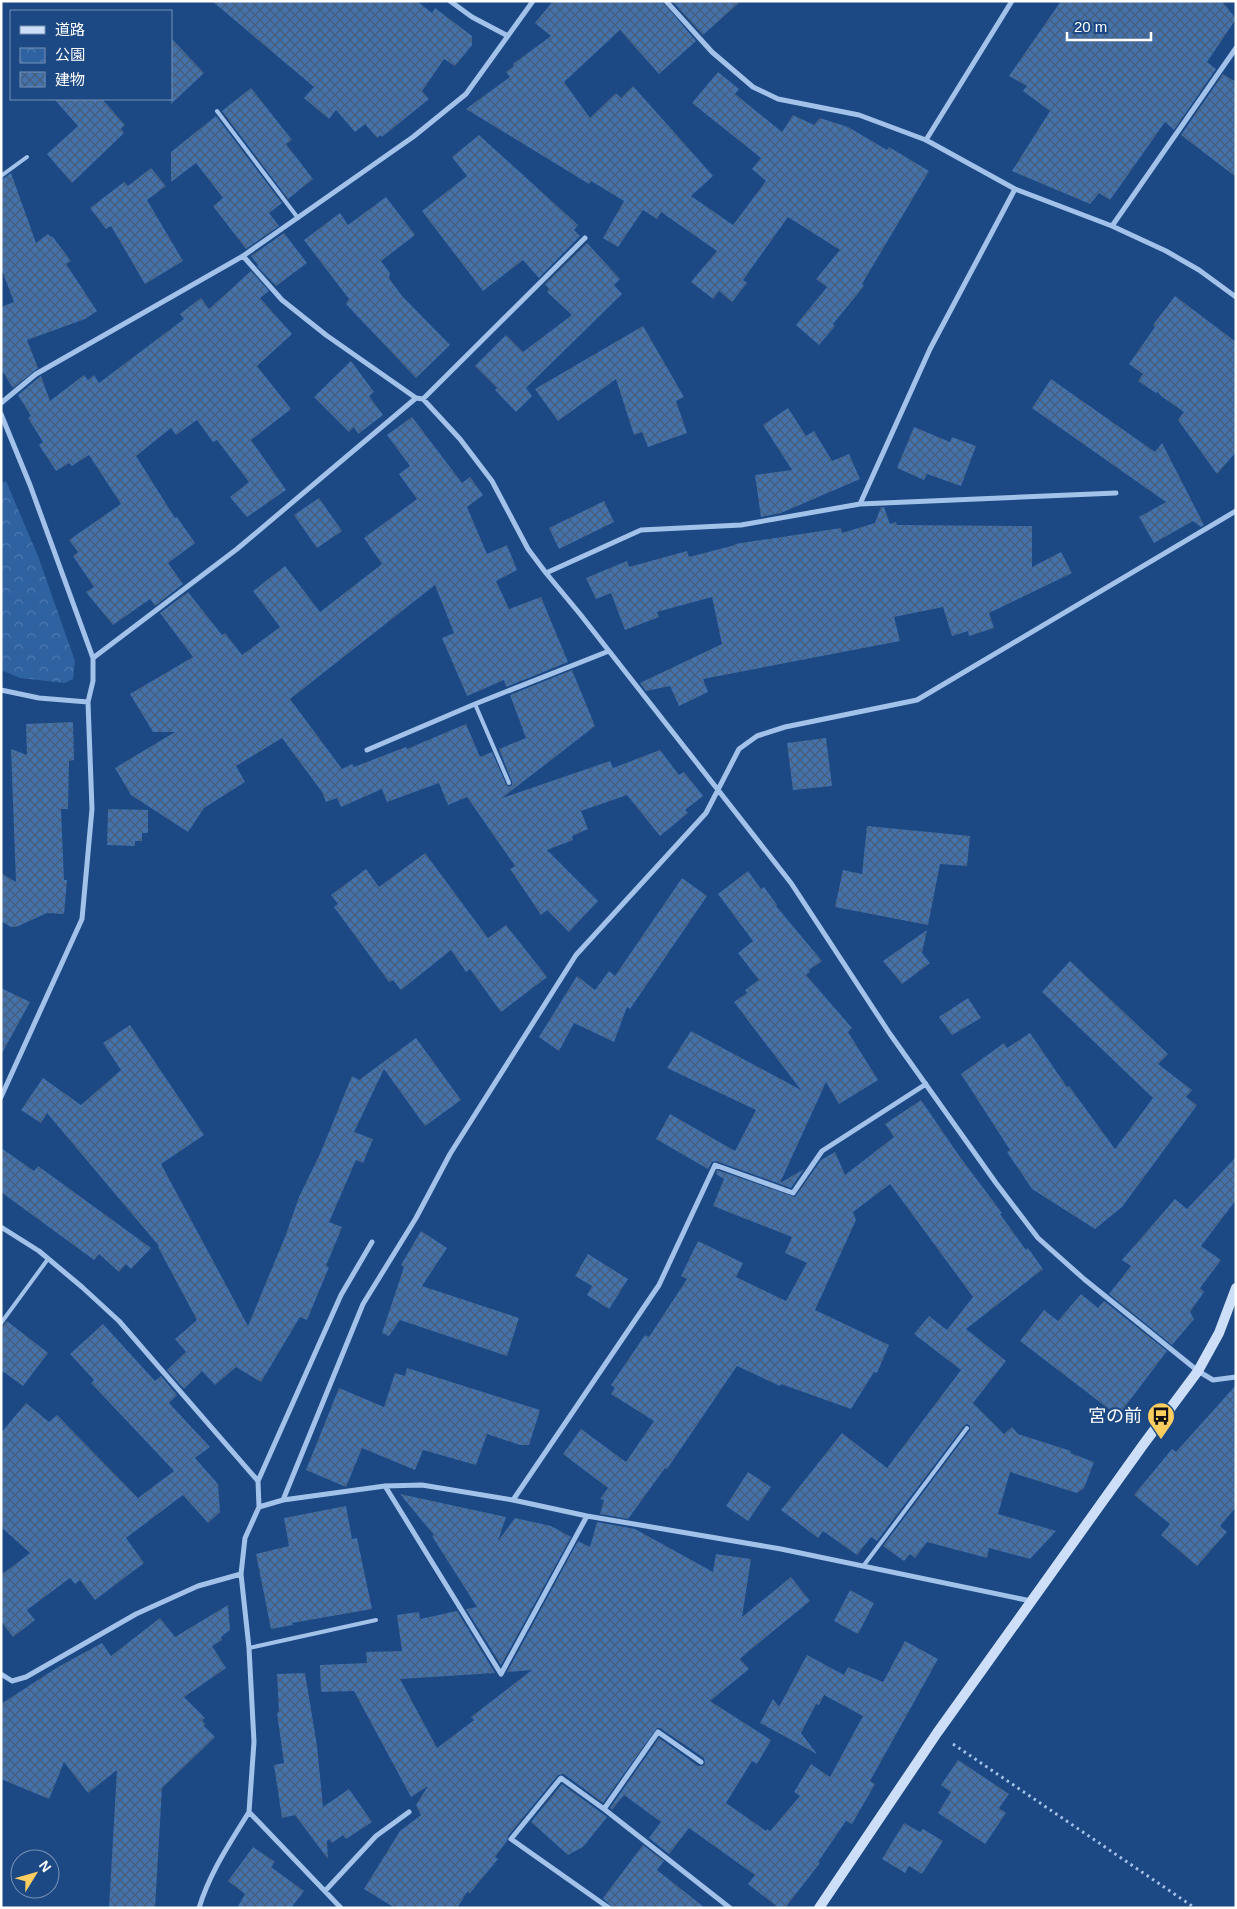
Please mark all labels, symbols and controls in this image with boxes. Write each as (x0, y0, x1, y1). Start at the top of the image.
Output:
legend (10, 10, 172, 100)
scale bar (1067, 10, 1151, 42)
text: 20 m (1074, 18, 1107, 35)
text: 道路 (55, 21, 85, 38)
text: 公園 (55, 46, 85, 63)
text: 建物 (55, 71, 85, 88)
bus stop icon: 宮の前 (1146, 1401, 1176, 1440)
place label: 宮の前 (1088, 1406, 1142, 1426)
north arrow (10, 1849, 60, 1899)
text: N (36, 1857, 55, 1875)

